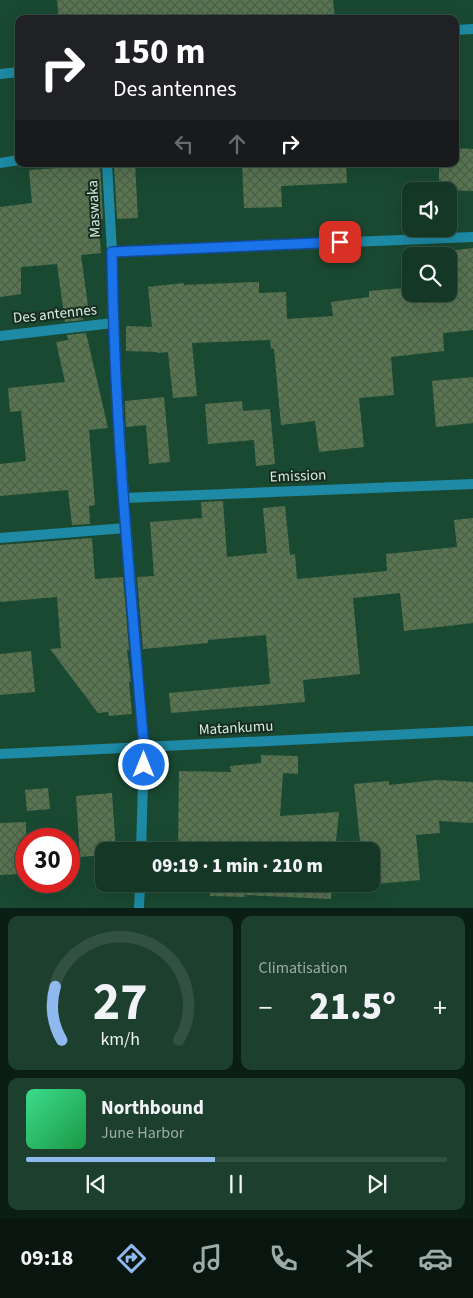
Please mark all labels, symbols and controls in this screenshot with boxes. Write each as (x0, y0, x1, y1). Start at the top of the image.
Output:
text: 150 m (113, 27, 205, 77)
icon: right (30, 35, 95, 100)
text: Des antennes (113, 73, 236, 105)
icon: left (170, 130, 198, 158)
icon: ahead (223, 130, 251, 158)
icon: right (276, 130, 304, 158)
street label: Maswaka (82, 180, 106, 238)
map controls (402, 182, 457, 302)
button: sound (402, 182, 457, 237)
pin (319, 221, 361, 263)
icon: arrive (326, 228, 354, 256)
button: search (402, 247, 457, 302)
street label: Des antennes (12, 299, 98, 329)
street label: Emission (269, 465, 327, 487)
street label: Matankumu (198, 716, 274, 740)
position arrow (117, 738, 169, 790)
speed limit sign: 30 (15, 828, 80, 893)
text: 09:19 · 1 min · 210 m (152, 853, 323, 880)
text: Climatisation (259, 957, 347, 979)
text: 27 (93, 966, 148, 1040)
text: 21.5° (309, 980, 396, 1034)
text: − (259, 988, 272, 1028)
text: + (433, 988, 447, 1028)
text: km/h (100, 1027, 140, 1052)
text: Northbound (101, 1095, 204, 1122)
text: June Harbor (101, 1122, 184, 1144)
icon: previous (82, 1170, 110, 1198)
icon: pause (222, 1170, 250, 1198)
icon: next (363, 1170, 391, 1198)
icon: directions (114, 1241, 149, 1276)
icon: music (190, 1241, 225, 1276)
icon: phone (266, 1241, 301, 1276)
icon: climate (342, 1241, 377, 1276)
icon: car (418, 1241, 453, 1276)
text: 09:18 (20, 1242, 73, 1274)

